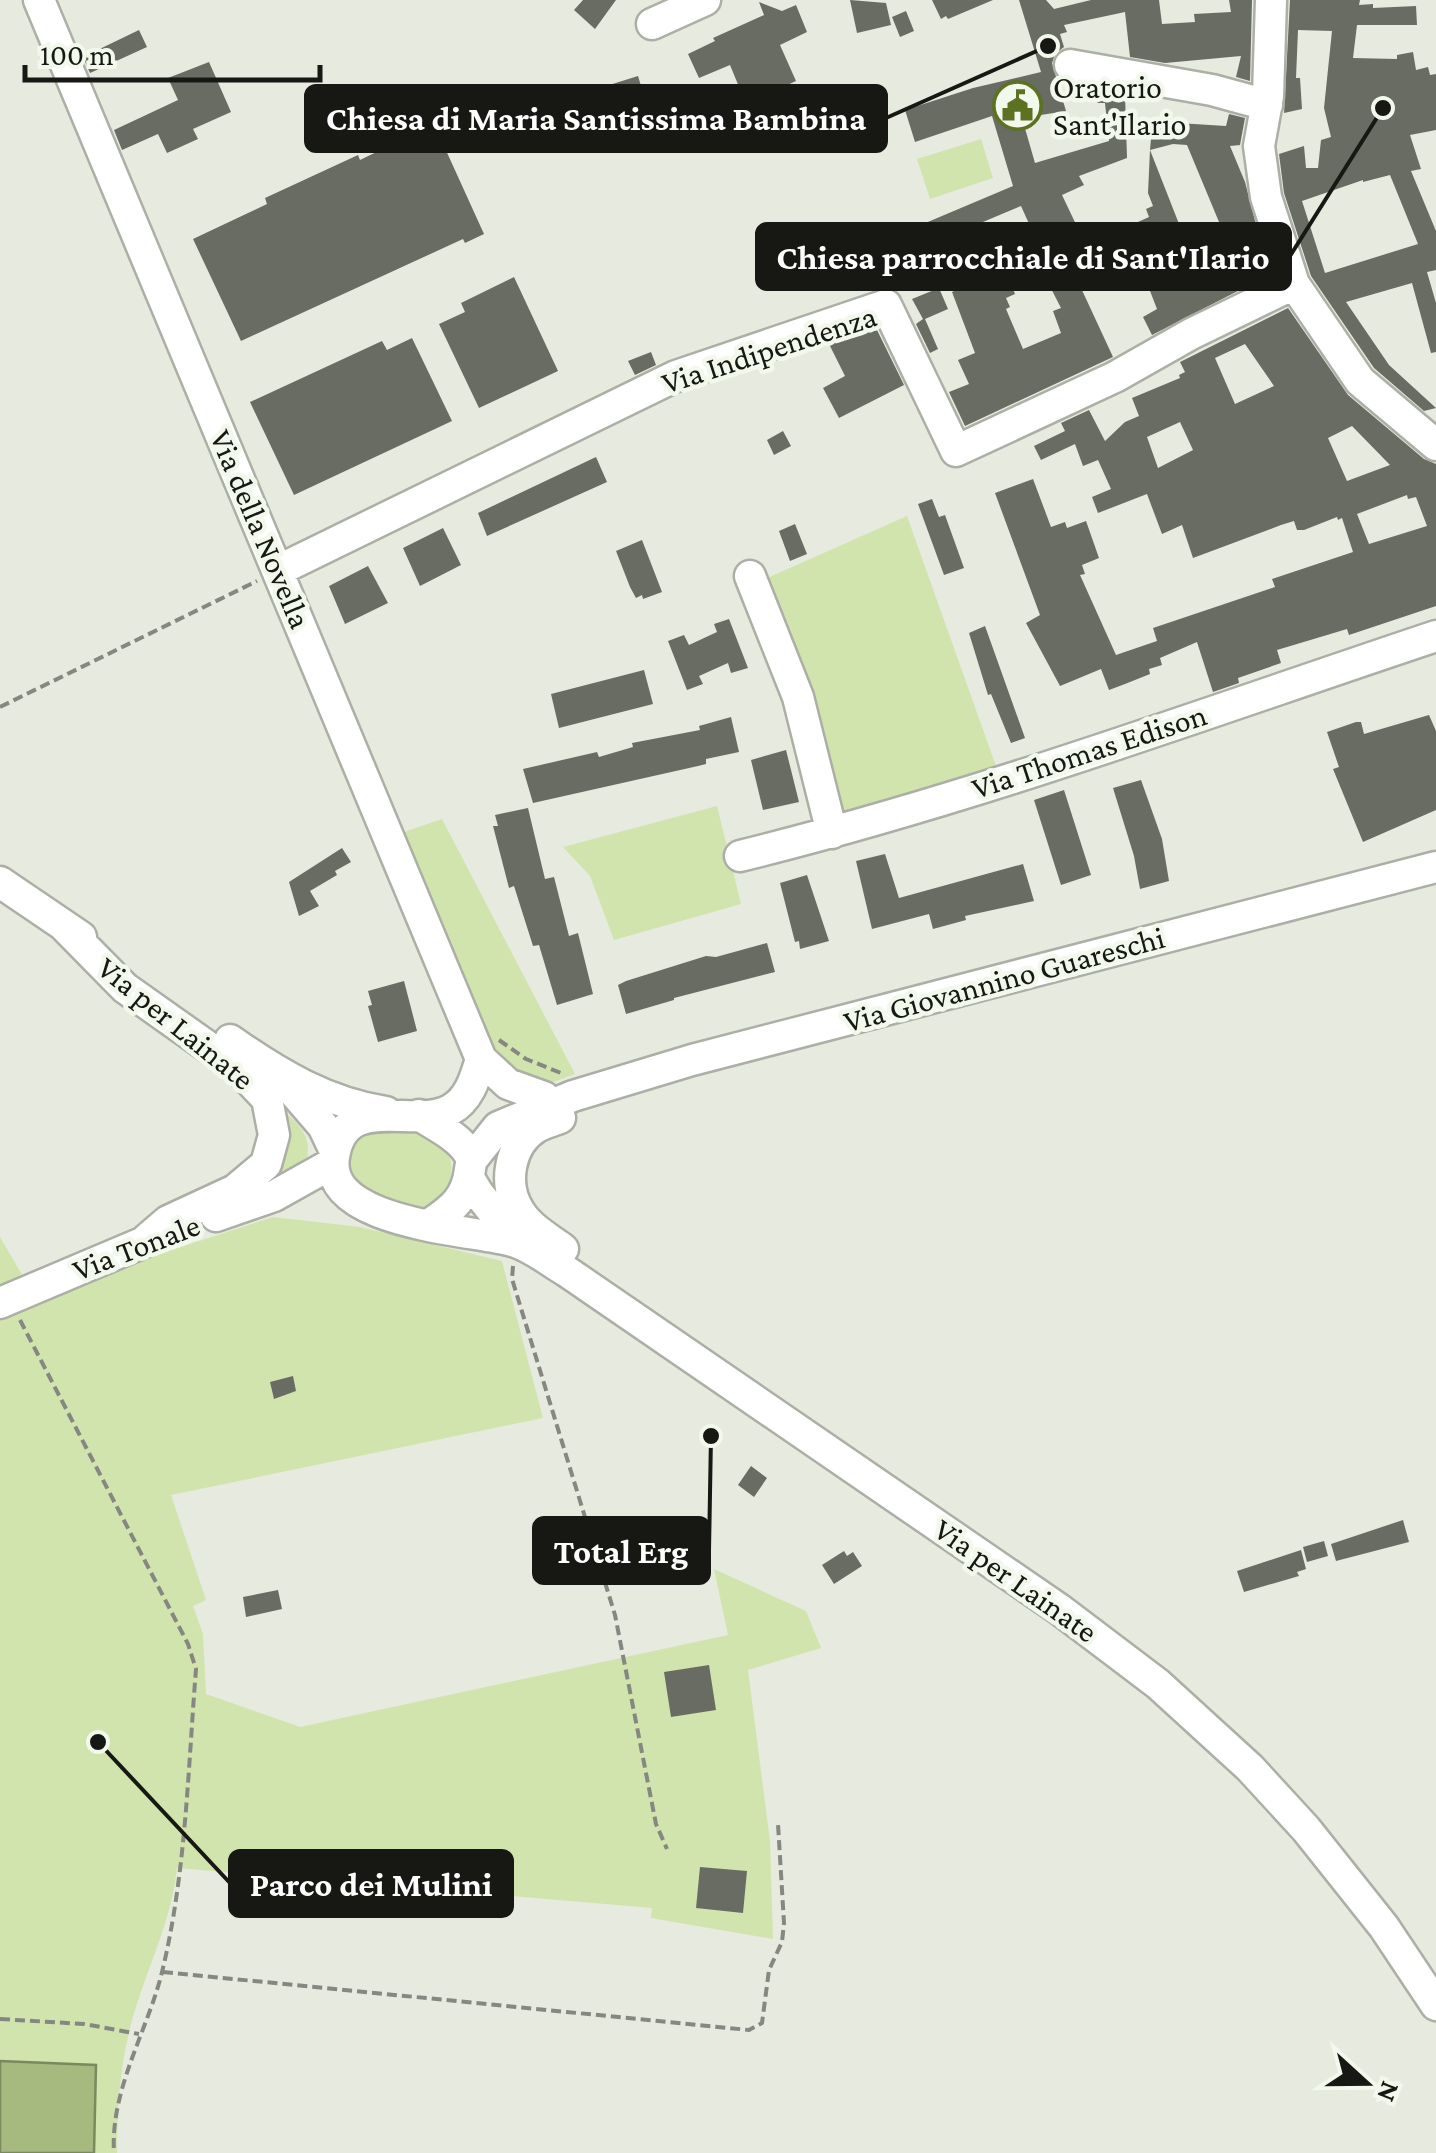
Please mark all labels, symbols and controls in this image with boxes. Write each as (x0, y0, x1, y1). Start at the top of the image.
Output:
scale bar (25, 20, 320, 82)
text: 100 m (40, 38, 114, 71)
place label: Oratorio Sant'Ilario (1053, 69, 1186, 142)
public building icon: Oratorio Sant'Ilario (992, 79, 1044, 131)
callout: Chiesa di Maria Santissima Bambina (306, 86, 886, 151)
text: Chiesa di Maria Santissima Bambina (326, 99, 866, 138)
callout: Chiesa parrocchiale di Sant'Ilario (757, 224, 1290, 289)
text: Chiesa parrocchiale di Sant'Ilario (776, 238, 1270, 277)
street label: Via Indipendenza (657, 297, 881, 401)
street label: Via della Novella (203, 424, 319, 634)
street label: Via Thomas Edison (967, 696, 1211, 806)
street label: Via Giovannino Guareschi (840, 919, 1168, 1039)
street label: Via per Lainate (91, 949, 261, 1097)
street label: Via Tonale (67, 1206, 205, 1288)
street label: Via per Lainate (928, 1511, 1104, 1649)
callout: Total Erg (534, 1518, 709, 1583)
text: Total Erg (553, 1532, 689, 1571)
callout: Parco dei Mulini (230, 1851, 512, 1916)
text: Parco dei Mulini (250, 1865, 492, 1904)
north arrow (1316, 2033, 1416, 2133)
text: N (1371, 2077, 1407, 2106)

